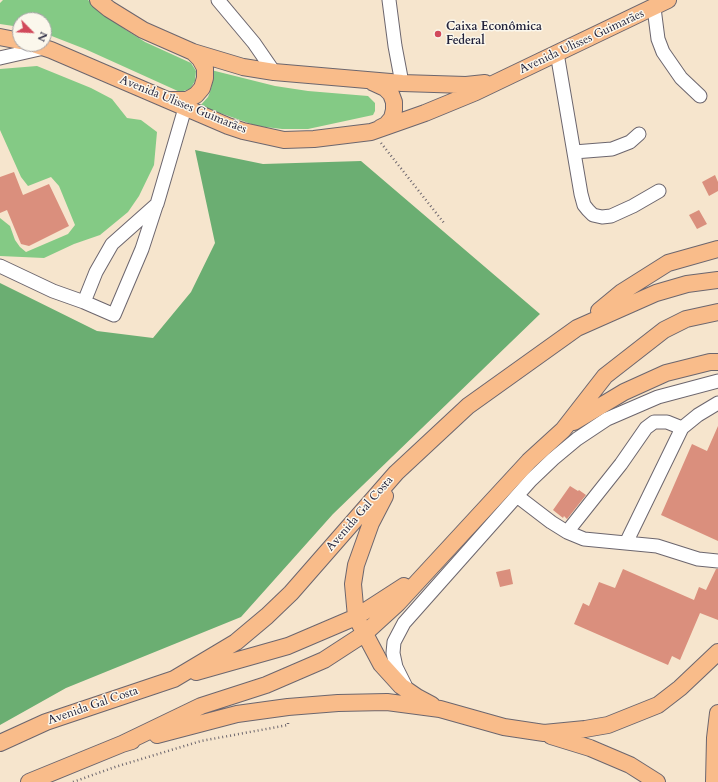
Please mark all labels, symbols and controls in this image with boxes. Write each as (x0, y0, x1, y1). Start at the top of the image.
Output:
street label: Avenida Ulisses Guimarães (517, 7, 647, 77)
north arrow (12, 12, 52, 52)
place label: Caixa Econômica Federal (446, 20, 542, 48)
text: N (34, 29, 51, 44)
marker: Caixa Econômica Federal (433, 29, 443, 39)
street label: Avenida Ulisses Guimarães (117, 73, 249, 137)
street label: Avenida Gal Costa (324, 474, 396, 554)
street label: Avenida Gal Costa (46, 684, 140, 728)

